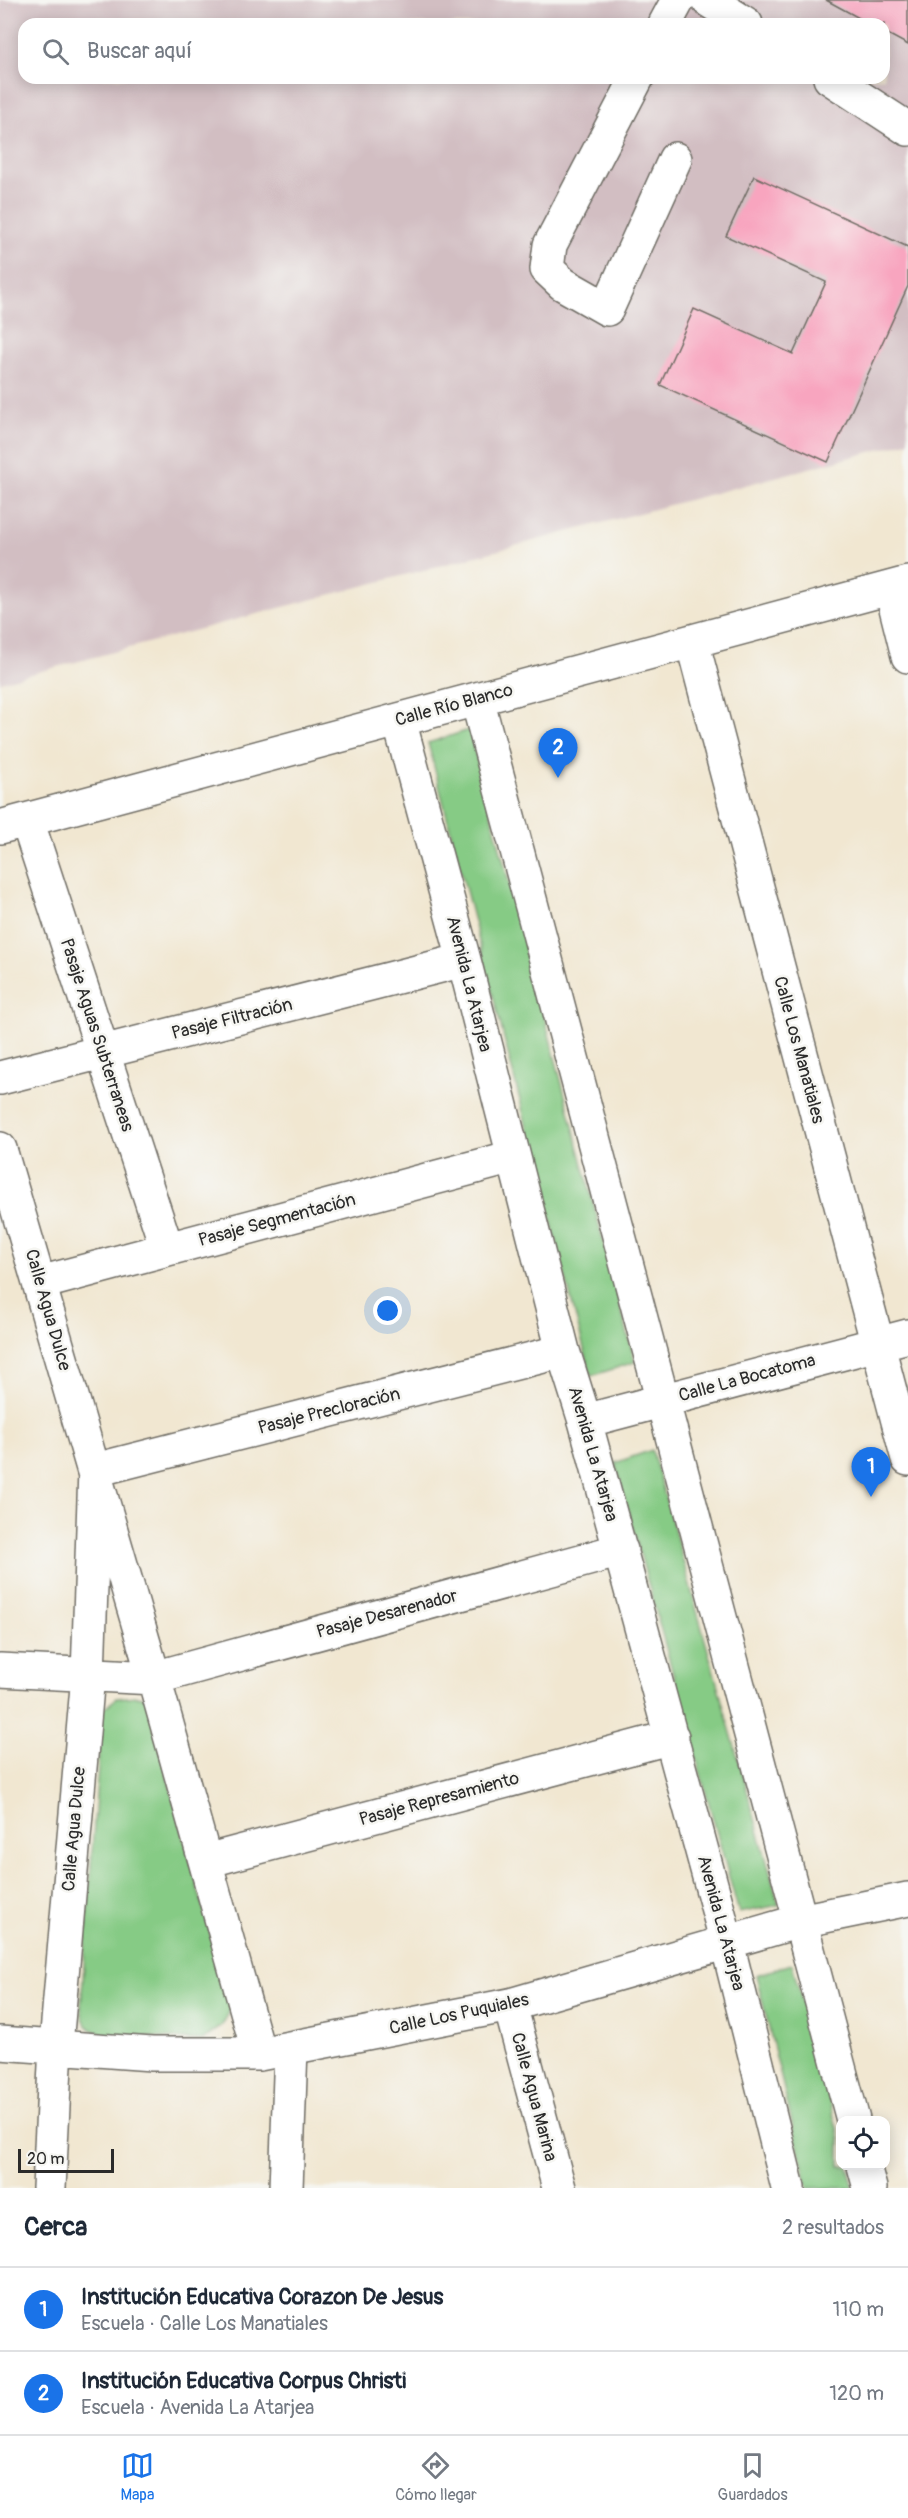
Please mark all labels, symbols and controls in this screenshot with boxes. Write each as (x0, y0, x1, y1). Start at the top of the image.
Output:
search box (18, 18, 890, 84)
icon: search (39, 35, 72, 68)
text: Buscar aquí (87, 37, 192, 65)
street label: Calle Río Blanco (393, 678, 516, 732)
pin: 2 (538, 728, 578, 778)
street label: Avenida La Atarjea (441, 914, 497, 1054)
street label: Pasaje Aguas Subterraneas (55, 936, 139, 1134)
street label: Calle Los Manatiales (768, 974, 830, 1126)
street label: Pasaje Filtración (169, 993, 295, 1045)
street label: Pasaje Segmentación (196, 1188, 358, 1252)
street label: Calle Agua Dulce (20, 1247, 76, 1373)
your location (373, 1296, 402, 1325)
street label: Calle La Bocatoma (676, 1349, 818, 1407)
street label: Pasaje Precloración (256, 1382, 402, 1440)
street label: Avenida La Atarjea (563, 1384, 623, 1524)
pin: 1 (852, 1448, 890, 1497)
street label: Pasaje Desarenador (314, 1584, 461, 1644)
street label: Calle Agua Dulce (57, 1766, 91, 1892)
street label: Pasaje Represamiento (356, 1766, 522, 1831)
street label: Avenida La Atarjea (692, 1853, 750, 1993)
street label: Calle Los Puquiales (387, 1988, 531, 2040)
street label: Calle Agua Marina (506, 2030, 562, 2164)
map controls (836, 2116, 890, 2170)
button: locate (836, 2116, 890, 2170)
scale bar (18, 2146, 114, 2174)
text: 20 m (27, 2149, 65, 2169)
text: Cerca (24, 2211, 87, 2243)
text: 2 resultados (782, 2215, 884, 2240)
text: Institución Educativa Corazon De Jesus (81, 2283, 443, 2311)
text: 1 (40, 2297, 47, 2322)
text: 110 m (833, 2297, 884, 2322)
text: Escuela · Calle Los Manatiales (81, 2311, 328, 2336)
text: Institución Educativa Corpus Christi (81, 2367, 406, 2395)
text: 2 (38, 2381, 49, 2406)
text: 120 m (829, 2381, 884, 2406)
text: Escuela · Avenida La Atarjea (81, 2395, 314, 2420)
tab: Mapa (120, 2449, 154, 2505)
tab: Cómo llegar (395, 2449, 477, 2505)
tab: Guardados (718, 2449, 788, 2505)

